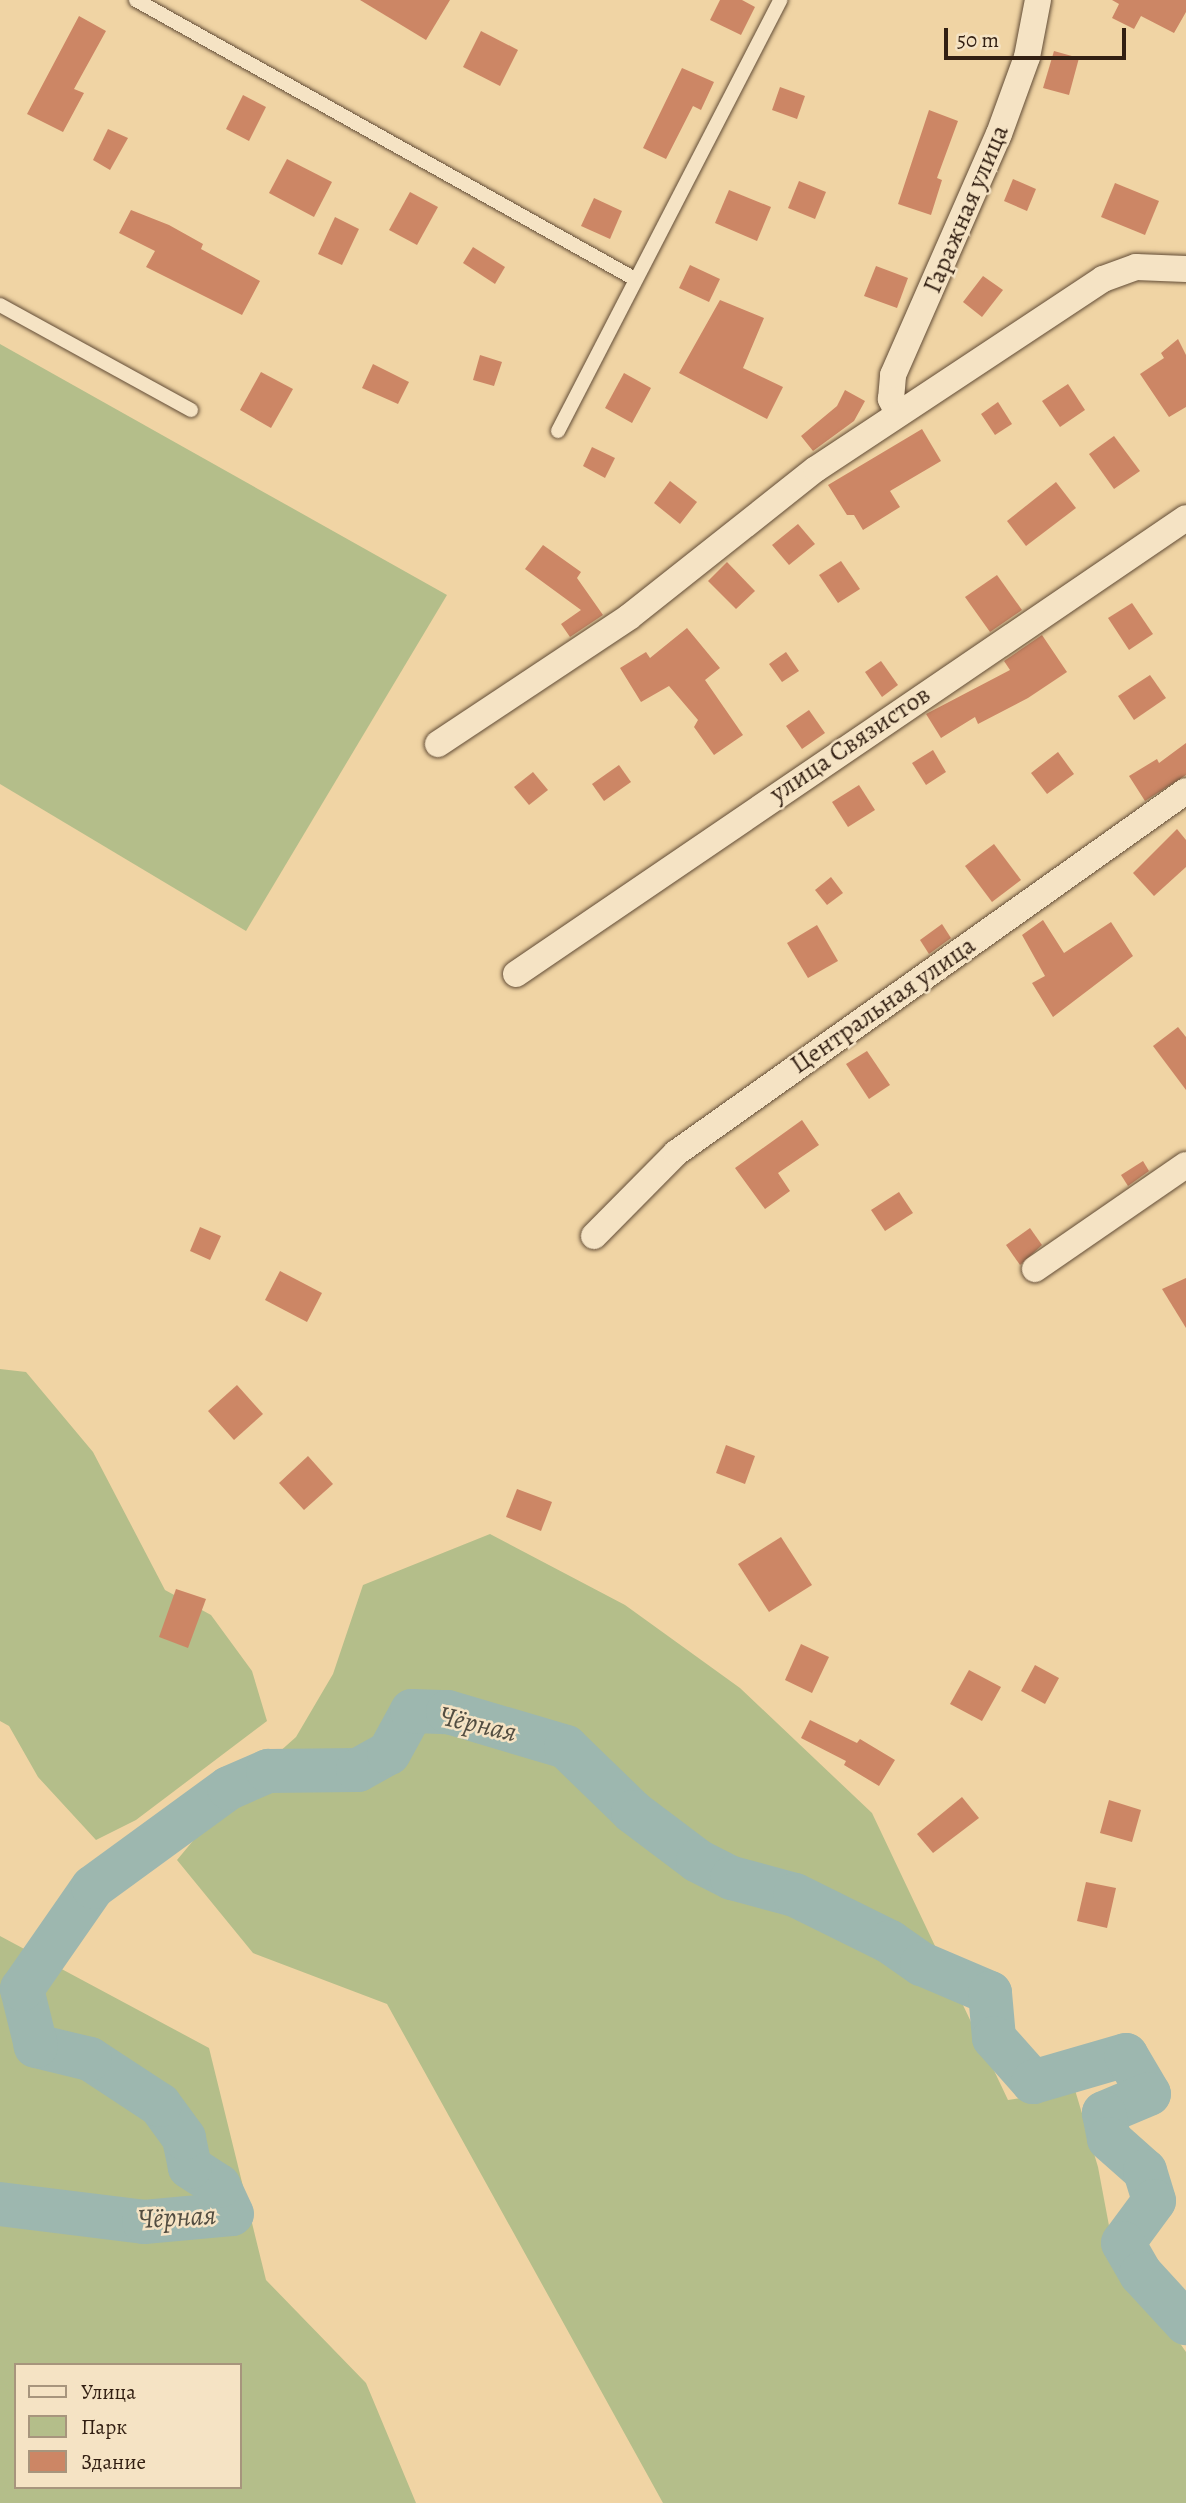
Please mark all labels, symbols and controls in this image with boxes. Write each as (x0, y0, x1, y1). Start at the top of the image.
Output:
scale bar (948, 14, 1130, 58)
text: 50 m (957, 26, 999, 54)
street label: Гаражная улица (917, 120, 1015, 298)
street label: улица Связистов (764, 679, 936, 809)
street label: Центральная улица (785, 930, 981, 1080)
water label: Чёрная (436, 1699, 520, 1749)
water label: Чёрная (137, 2198, 217, 2236)
legend (14, 2363, 242, 2489)
text: Улица (81, 2378, 136, 2406)
text: Парк (81, 2413, 127, 2441)
text: Здание (81, 2448, 146, 2476)

